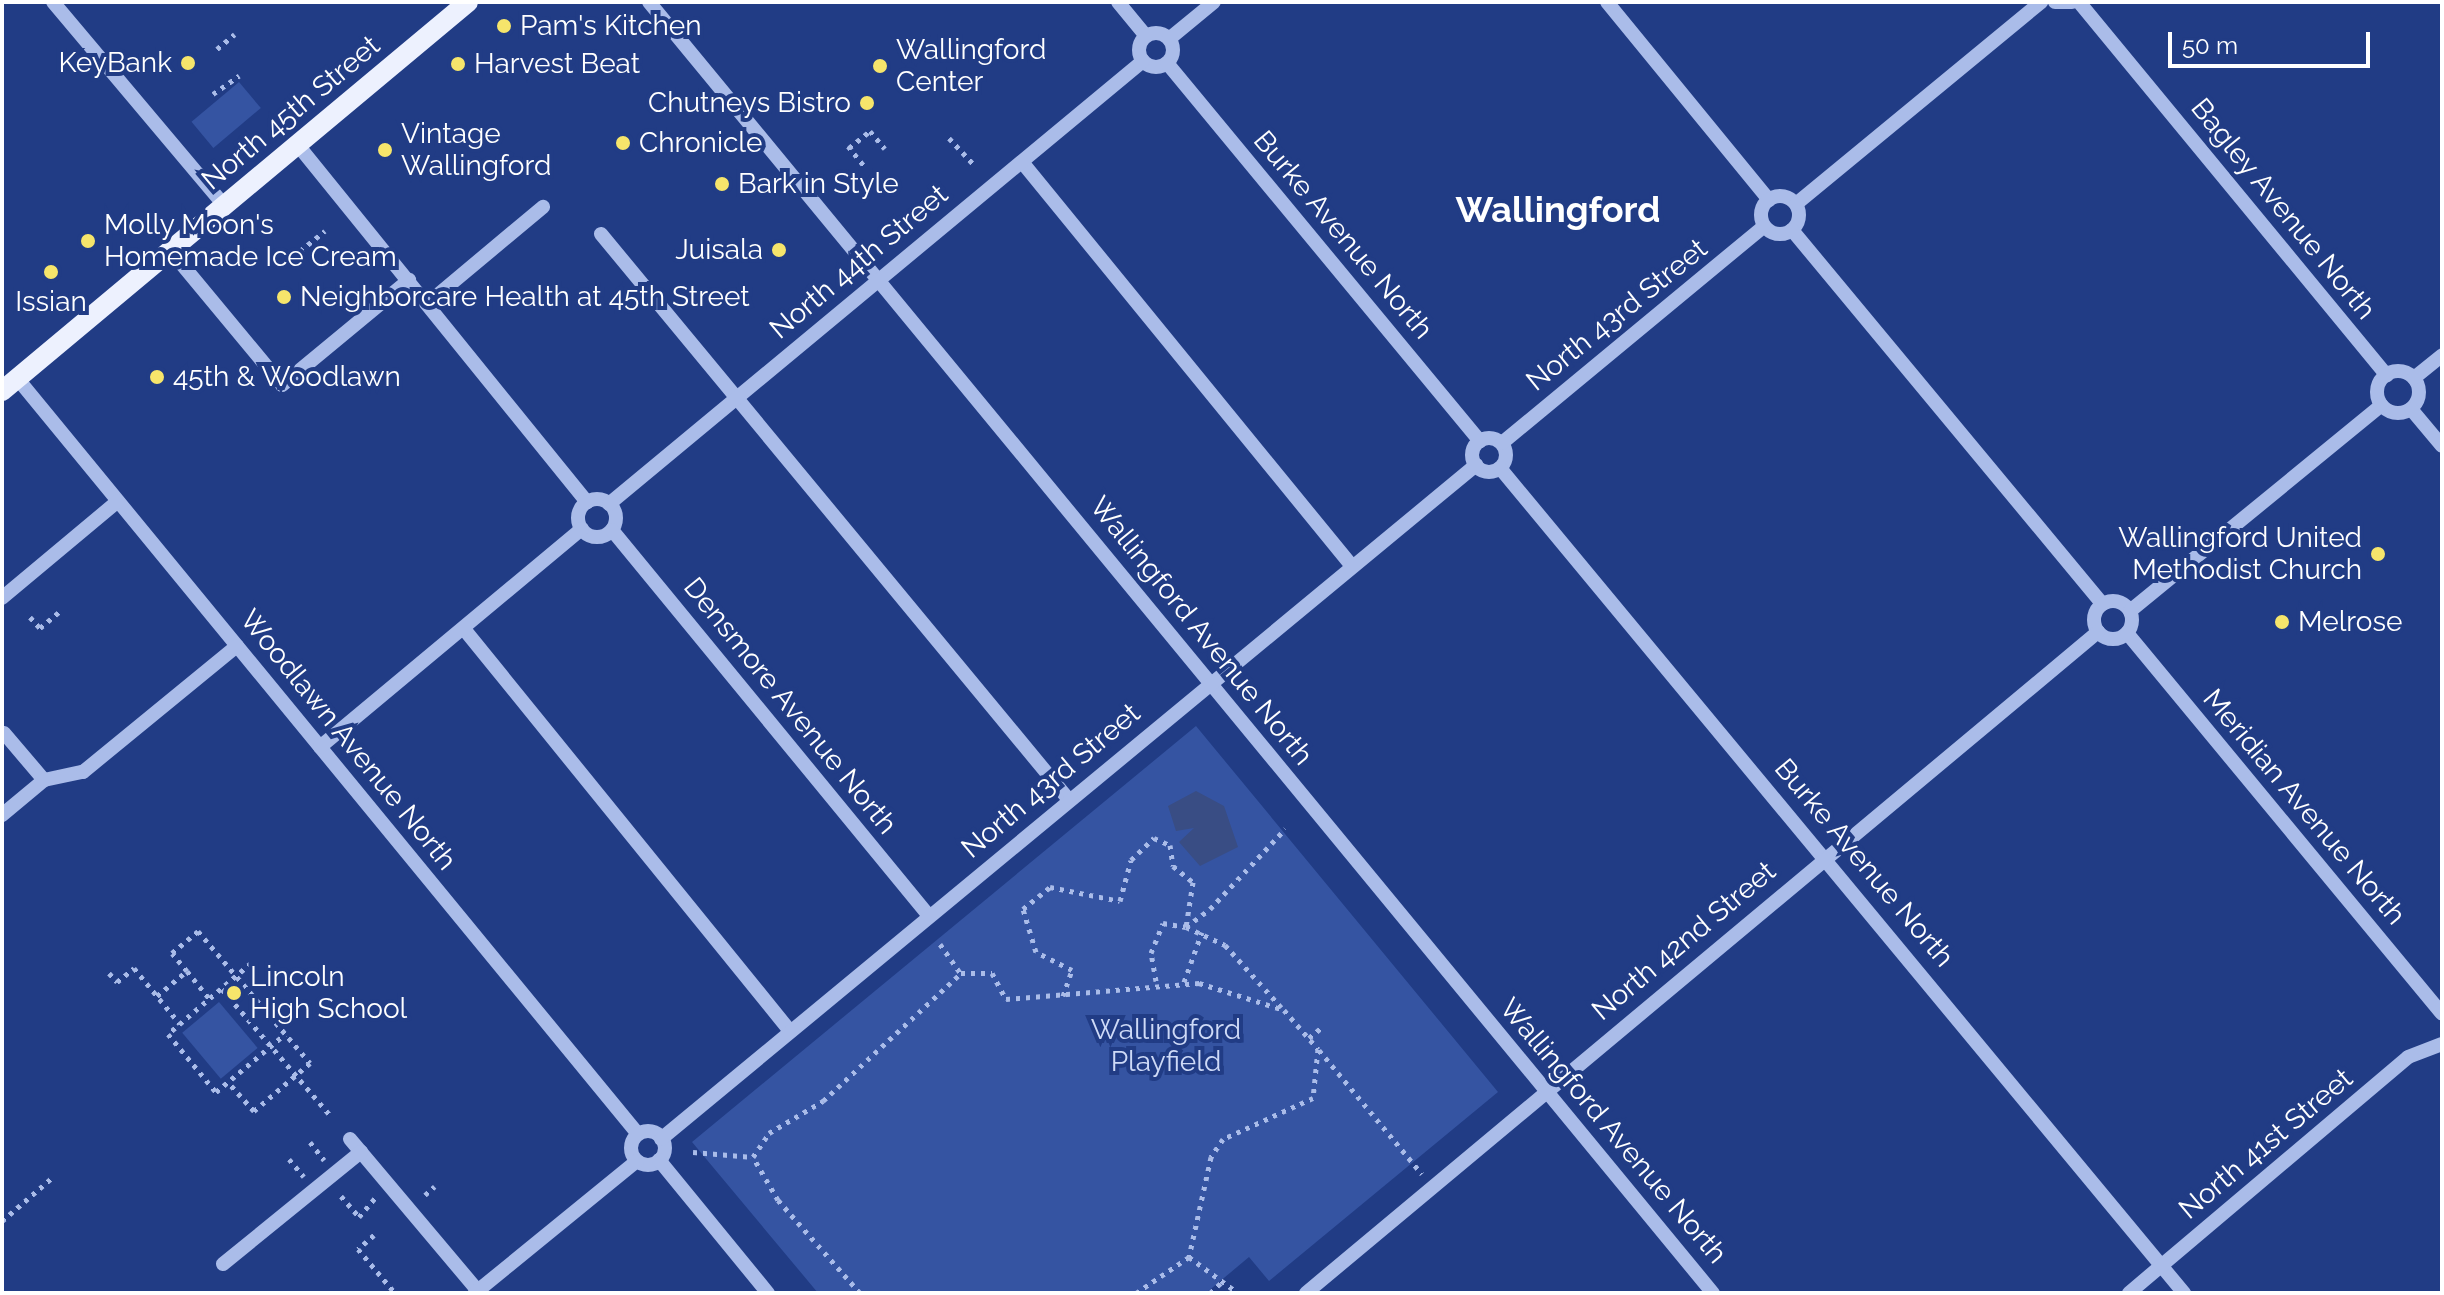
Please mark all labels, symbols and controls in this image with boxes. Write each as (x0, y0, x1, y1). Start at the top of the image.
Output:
place label: Pam's Kitchen (520, 9, 702, 43)
scale bar (2172, 16, 2374, 66)
marker: Pam's Kitchen (495, 17, 513, 35)
street label: North 45th Street (195, 29, 387, 197)
text: 50 m (2182, 31, 2238, 60)
place label: Wallingford Center (896, 33, 1046, 99)
place label: KeyBank (59, 46, 172, 80)
place label: Harvest Beat (474, 47, 640, 81)
marker: KeyBank (179, 54, 197, 72)
marker: Harvest Beat (449, 55, 467, 73)
marker: Wallingford Center (871, 57, 889, 75)
place label: Chutneys Bistro (648, 86, 851, 120)
street label: Bagley Avenue North (2183, 91, 2383, 327)
marker: Chutneys Bistro (858, 94, 876, 112)
place label: Vintage Wallingford (401, 117, 551, 183)
street label: Burke Avenue North (1246, 124, 1440, 346)
place label: Chronicle (639, 126, 762, 160)
marker: Chronicle (614, 134, 632, 152)
marker: Vintage Wallingford (376, 141, 394, 159)
place label: Bark in Style (738, 167, 899, 201)
marker: Bark in Style (713, 175, 731, 193)
street label: North 44th Street (763, 178, 955, 346)
district label: Wallingford (1456, 188, 1660, 232)
place label: Molly Moon's Homemade Ice Cream (104, 208, 397, 274)
marker: Molly Moon's Homemade Ice Cream (79, 232, 97, 250)
street label: North 43rd Street (1520, 232, 1714, 398)
place label: Juisala (675, 233, 763, 267)
marker: Juisala (770, 241, 788, 259)
marker: Issian (42, 263, 60, 281)
place label: Neighborcare Health at 45th Street (300, 280, 750, 314)
place label: Issian (15, 285, 87, 319)
marker: Neighborcare Health at 45th Street (275, 288, 293, 306)
place label: 45th & Woodlawn (173, 360, 402, 394)
marker: 45th & Woodlawn (148, 368, 166, 386)
street label: Wallingford Avenue North (1082, 490, 1320, 772)
place label: Wallingford United Methodist Church (2118, 521, 2362, 587)
marker: Wallingford United Methodist Church (2369, 545, 2387, 563)
street label: Densmore Avenue North (676, 571, 904, 841)
street label: Woodlawn Avenue North (232, 603, 464, 877)
place label: Melrose (2298, 605, 2402, 639)
marker: Melrose (2273, 613, 2291, 631)
street label: Meridian Avenue North (2195, 682, 2413, 932)
street label: North 43rd Street (955, 697, 1147, 865)
street label: Burke Avenue North (1767, 752, 1961, 974)
street label: North 42nd Street (1585, 855, 1783, 1027)
place label: Lincoln High School (250, 960, 407, 1026)
marker: Lincoln High School (225, 984, 243, 1002)
street label: Wallingford Avenue North (1492, 991, 1734, 1271)
park label: Wallingford Playfield (1091, 1013, 1241, 1079)
street label: North 41st Street (2173, 1062, 2359, 1226)

